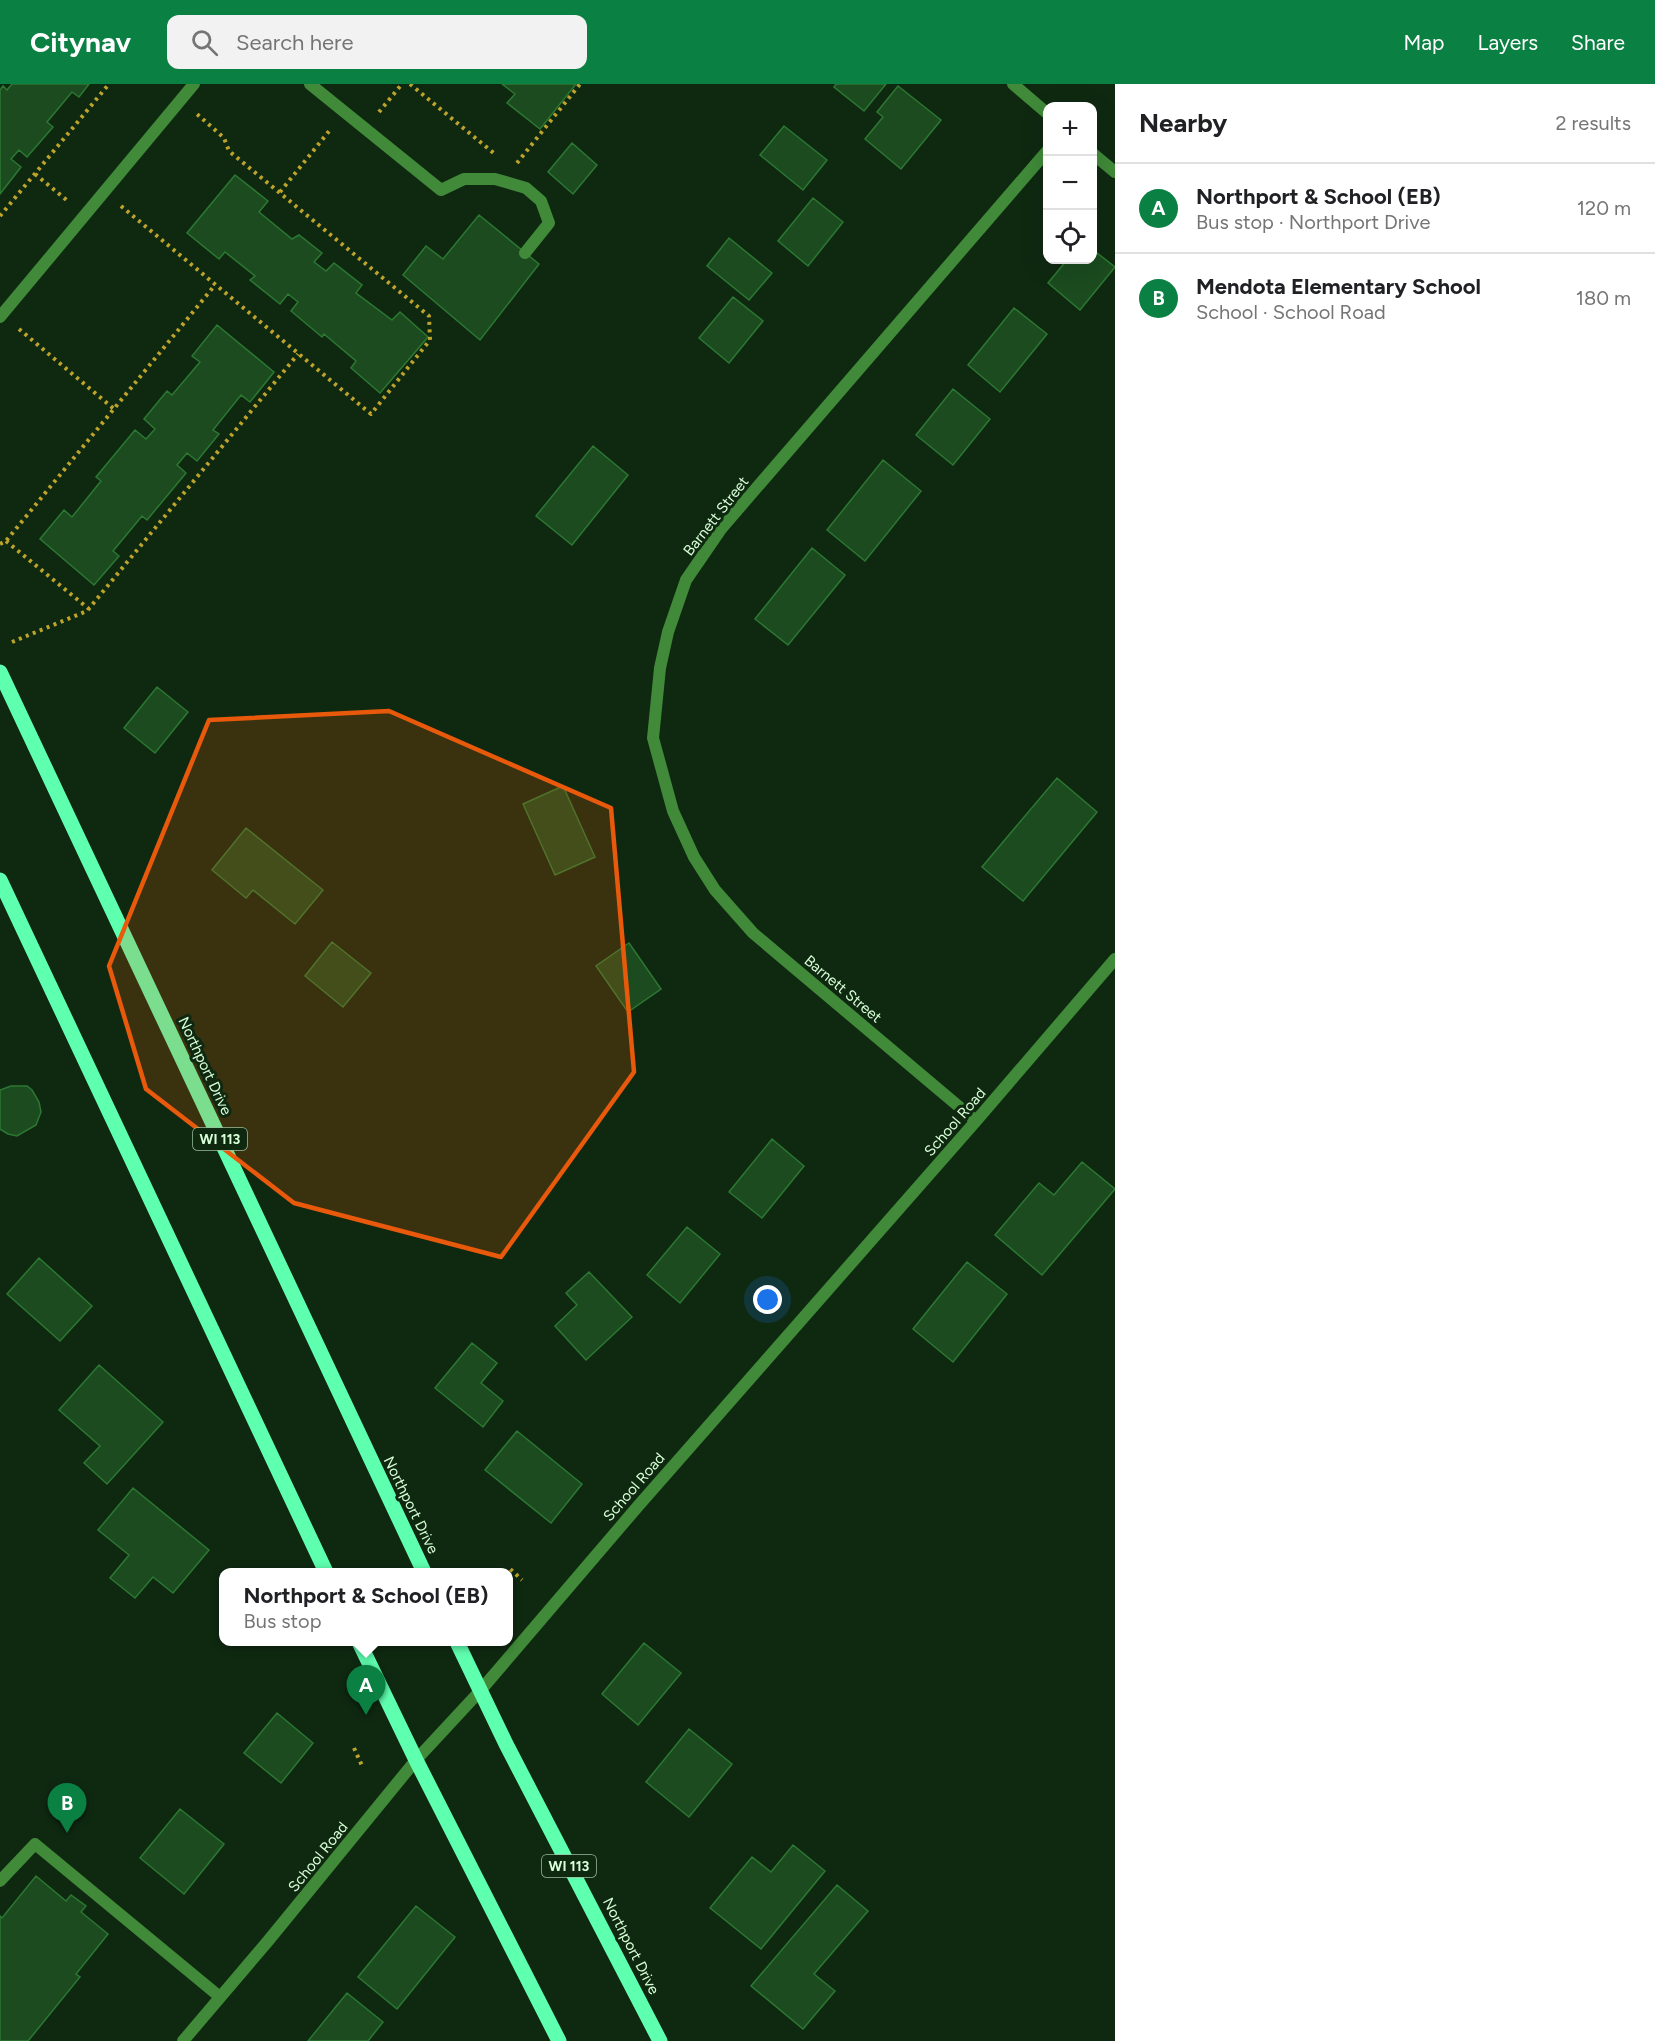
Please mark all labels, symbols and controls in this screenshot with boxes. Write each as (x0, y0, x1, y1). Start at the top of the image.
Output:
search box (167, 15, 587, 69)
text: Citynav (30, 25, 131, 59)
icon: search (188, 26, 221, 59)
text: Search here (236, 29, 354, 56)
text: Map (1404, 30, 1444, 55)
text: Layers (1477, 30, 1538, 55)
text: Share (1571, 30, 1625, 55)
map controls (1043, 102, 1097, 264)
button: + (1043, 102, 1097, 156)
text: Nearby (1139, 107, 1227, 139)
text: 2 results (1555, 111, 1631, 135)
button: − (1043, 156, 1097, 210)
text: Northport & School (EB) (1196, 183, 1441, 210)
text: A (1151, 196, 1166, 220)
text: 120 m (1577, 196, 1631, 220)
button: locate (1043, 210, 1097, 264)
text: Bus stop · Northport Drive (1196, 210, 1430, 234)
text: Mendota Elementary School (1196, 273, 1481, 300)
text: B (1152, 286, 1165, 310)
text: 180 m (1576, 286, 1631, 310)
text: School · School Road (1196, 300, 1386, 324)
street label: Barnett Street (680, 473, 753, 559)
street label: Barnett Street (801, 951, 886, 1027)
street label: Northport Drive (174, 1014, 236, 1118)
street label: School Road (920, 1084, 990, 1160)
road number: WI 113 (193, 1128, 247, 1150)
your location (753, 1285, 782, 1314)
street label: School Road (599, 1449, 669, 1525)
street label: Northport Drive (380, 1453, 442, 1557)
popup (219, 1568, 513, 1646)
text: Northport & School (EB) (244, 1582, 488, 1609)
text: Bus stop (244, 1609, 322, 1633)
pin: A (346, 1666, 386, 1715)
pin: B (48, 1784, 86, 1833)
street label: School Road (284, 1818, 352, 1896)
road number: WI 113 (542, 1855, 596, 1877)
street label: Northport Drive (599, 1895, 663, 1997)

